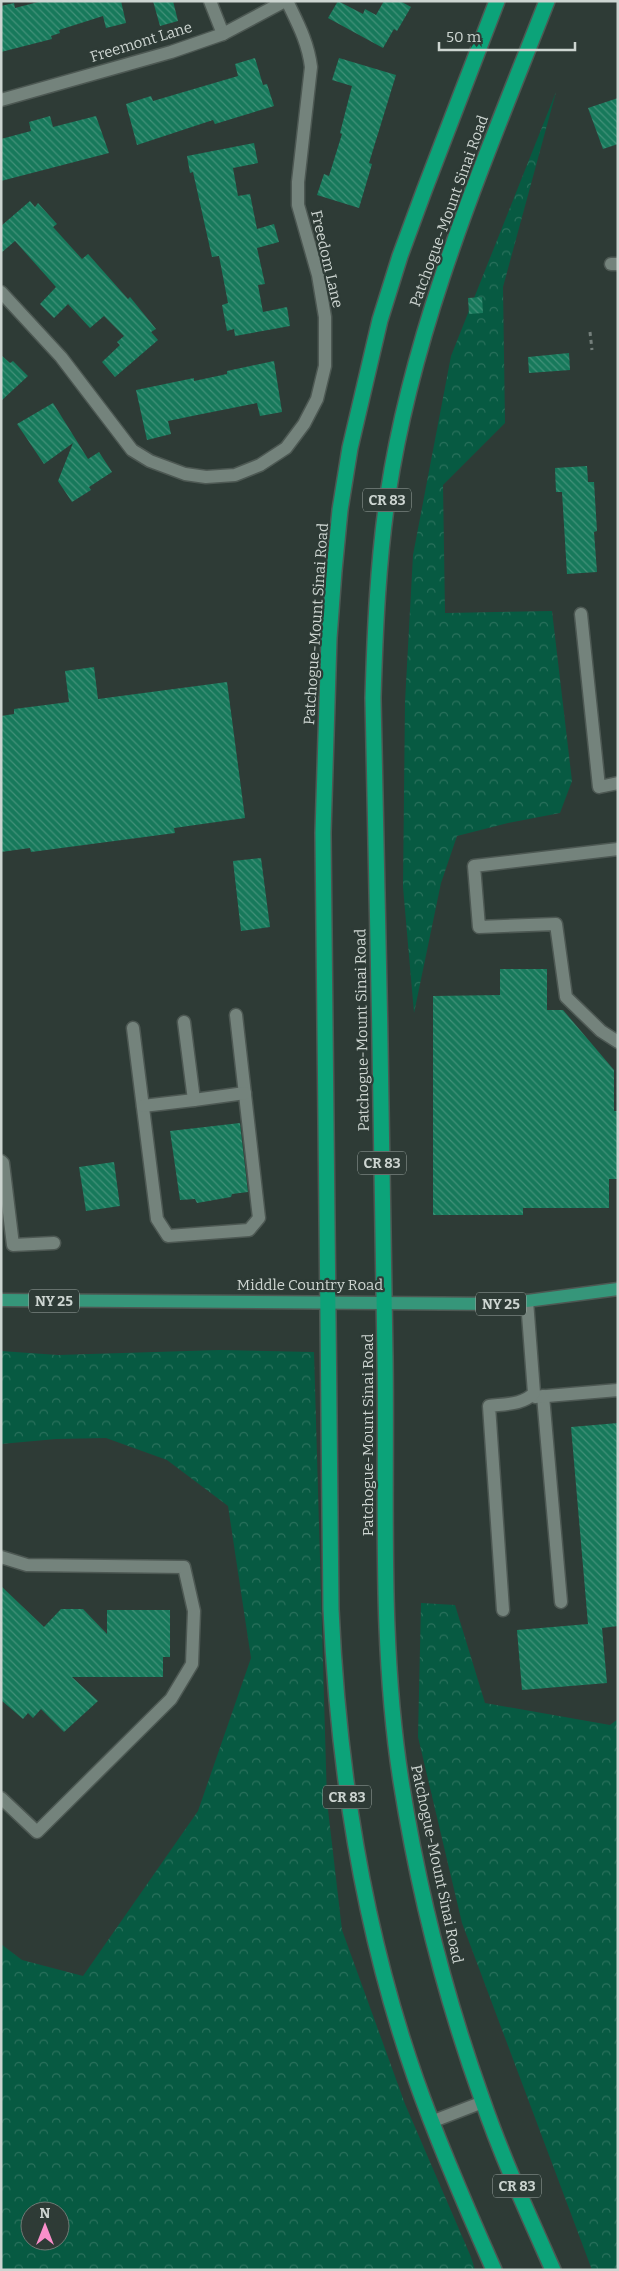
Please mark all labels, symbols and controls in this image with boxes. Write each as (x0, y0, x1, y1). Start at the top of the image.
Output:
street label: Freemont Lane (88, 18, 194, 66)
scale bar (439, 20, 575, 52)
text: 50 m (446, 28, 482, 46)
street label: Patchogue-Mount Sinai Road (406, 113, 492, 309)
street label: Freedom Lane (307, 208, 347, 310)
road number: CR 83 (363, 488, 411, 512)
street label: Patchogue-Mount Sinai Road (300, 522, 332, 726)
street label: Patchogue-Mount Sinai Road (351, 928, 373, 1131)
road number: CR 83 (358, 1152, 406, 1174)
street label: Middle Country Road (237, 1276, 383, 1294)
road number: NY 25 (29, 1290, 79, 1312)
road number: NY 25 (476, 1292, 526, 1316)
street label: Patchogue-Mount Sinai Road (359, 1334, 377, 1536)
street label: Patchogue-Mount Sinai Road (407, 1763, 467, 1965)
road number: CR 83 (323, 1785, 371, 1808)
road number: CR 83 (493, 2174, 541, 2198)
north arrow (20, 2201, 70, 2251)
text: N (40, 2205, 51, 2222)

